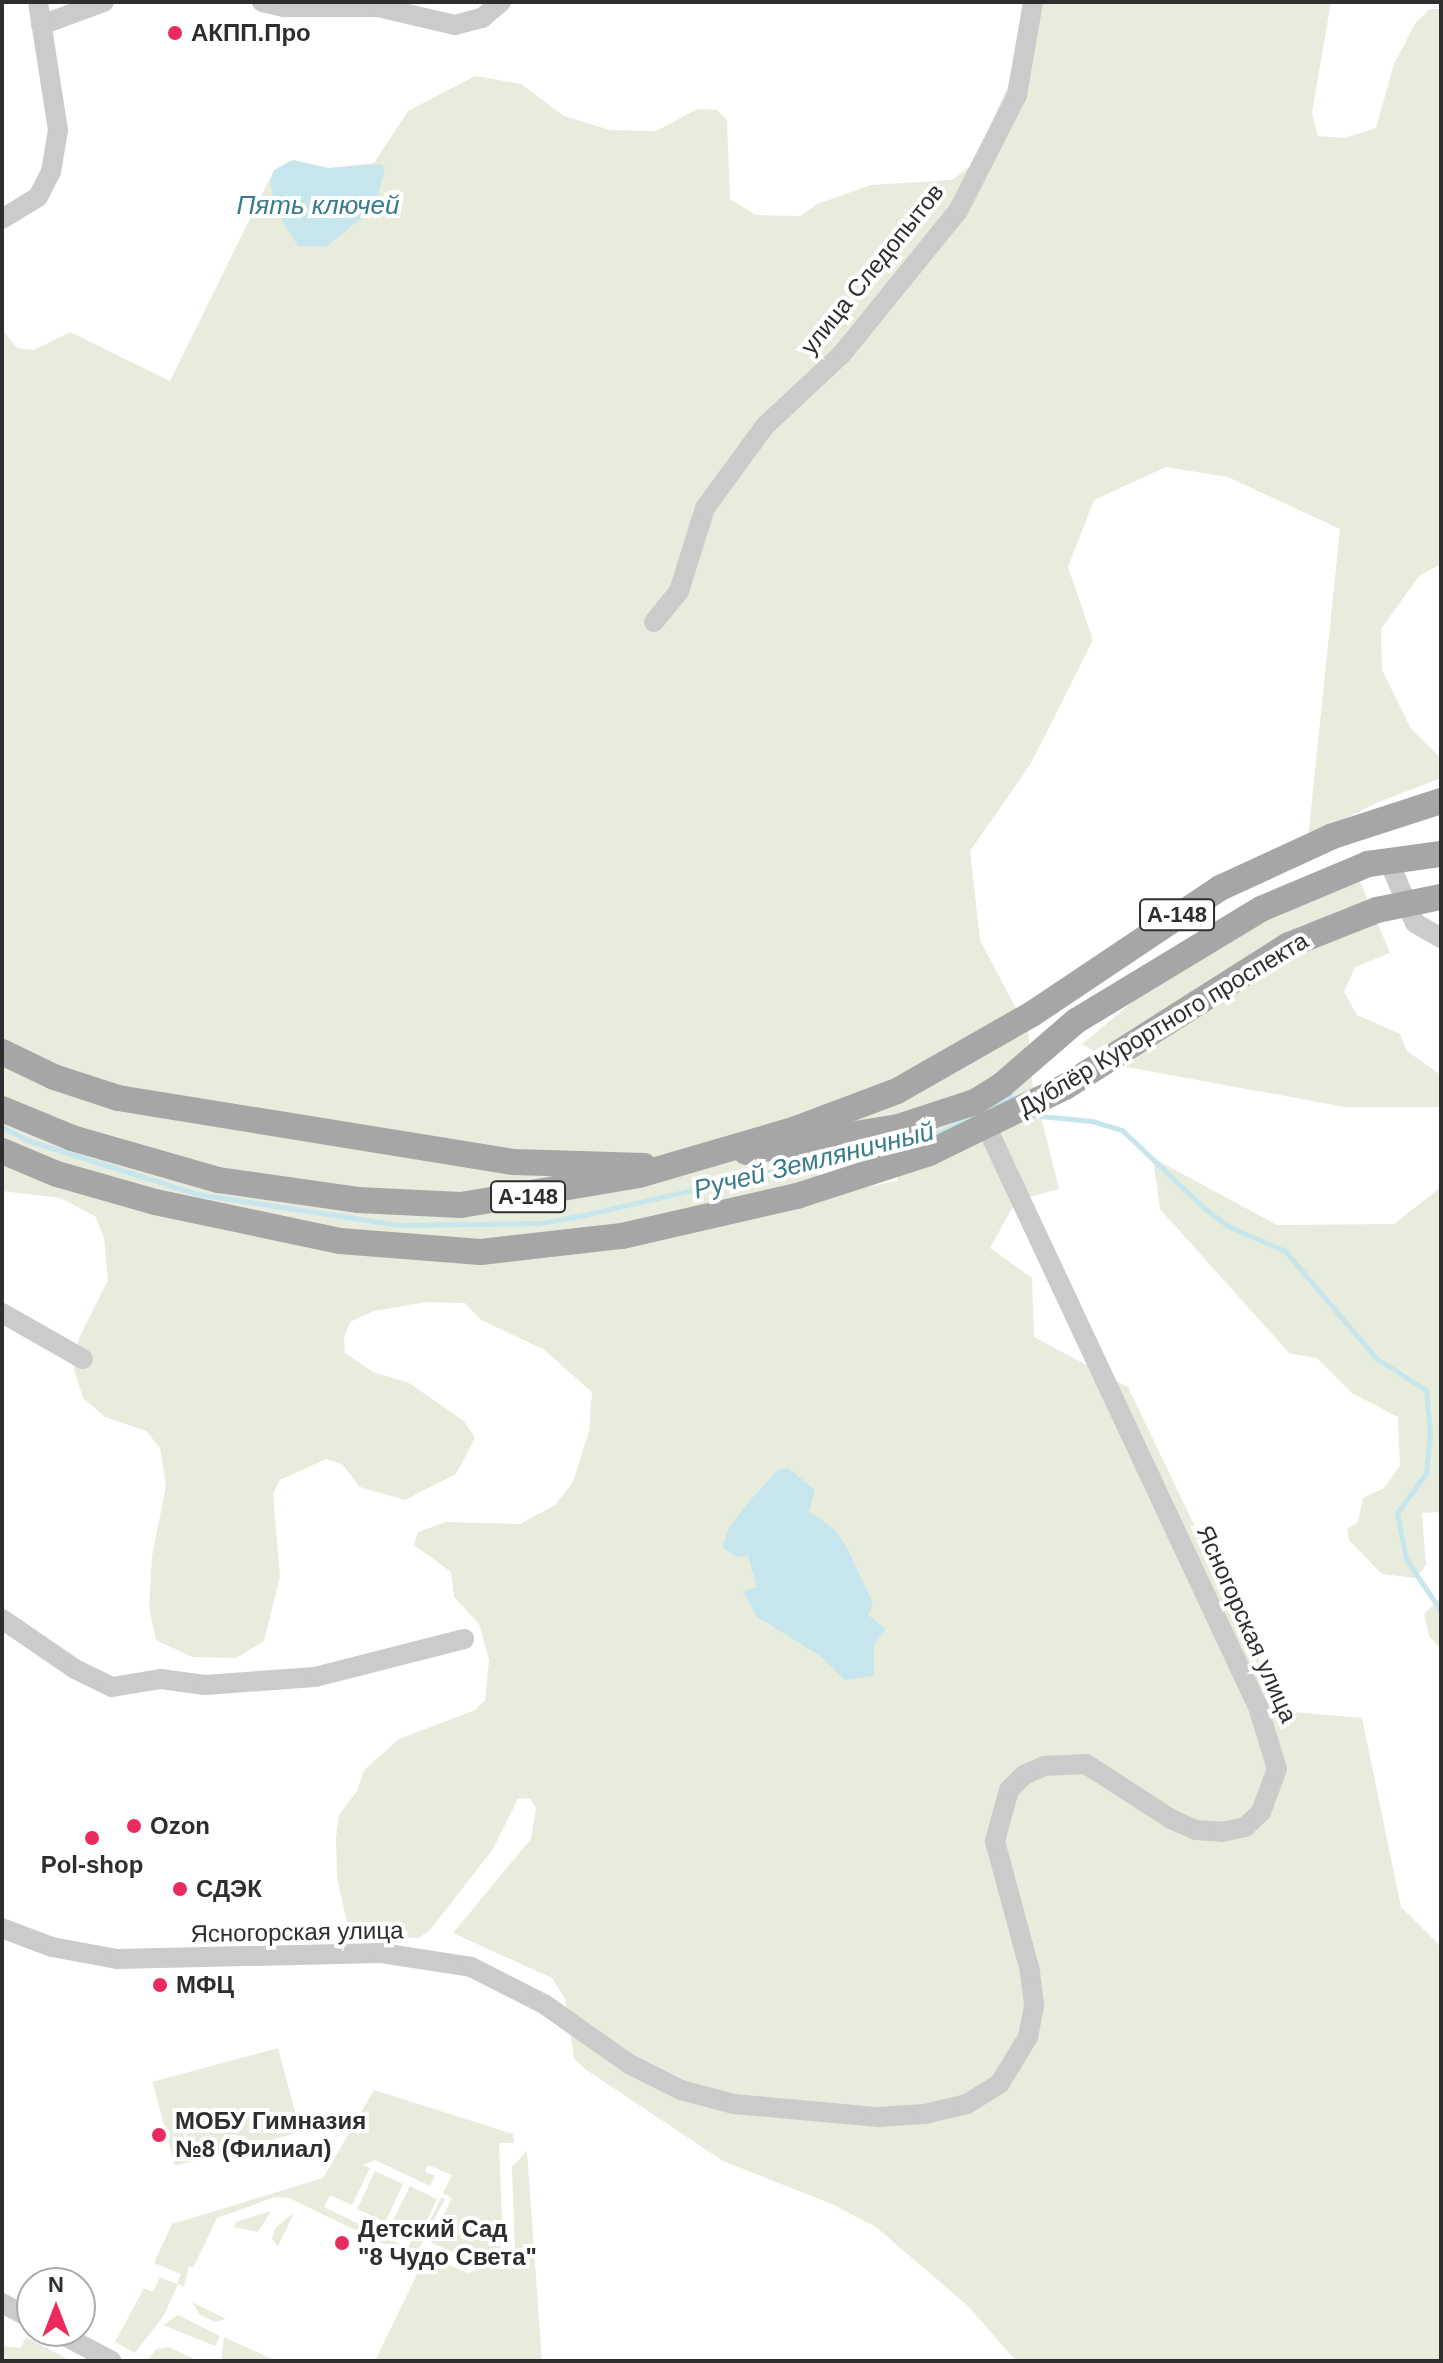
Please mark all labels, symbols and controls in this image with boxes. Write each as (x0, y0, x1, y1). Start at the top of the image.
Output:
place label: АКПП.Про (191, 19, 311, 47)
marker: АКПП.Про (166, 24, 184, 42)
street label: улица Следопытов (794, 178, 950, 360)
water label: Пять ключей (237, 190, 399, 222)
road number: А-148 (1139, 897, 1215, 933)
street label: Дублёр Курортного проспекта (1013, 926, 1313, 1122)
water label: Ручей Земляничный (691, 1116, 937, 1206)
road number: А-148 (490, 1179, 566, 1215)
street label: Ясногорская улица (1191, 1521, 1303, 1727)
place label: Ozon (150, 1812, 210, 1840)
marker: Ozon (125, 1817, 143, 1835)
marker: Pol-shop (83, 1829, 101, 1847)
place label: Pol-shop (41, 1851, 143, 1879)
place label: СДЭК (196, 1875, 262, 1903)
marker: СДЭК (171, 1880, 189, 1898)
street label: Ясногорская улица (190, 1916, 404, 1948)
place label: МФЦ (176, 1971, 234, 1999)
marker: МФЦ (151, 1976, 169, 1994)
place label: МОБУ Гимназия №8 (Филиал) (175, 2107, 366, 2163)
marker: МОБУ Гимназия №8 (Филиал) (150, 2126, 168, 2144)
place label: Детский Сад "8 Чудо Света" (358, 2215, 537, 2271)
marker: Детский Сад "8 Чудо Света" (333, 2234, 351, 2252)
north arrow (16, 2267, 96, 2347)
text: N (48, 2272, 64, 2297)

